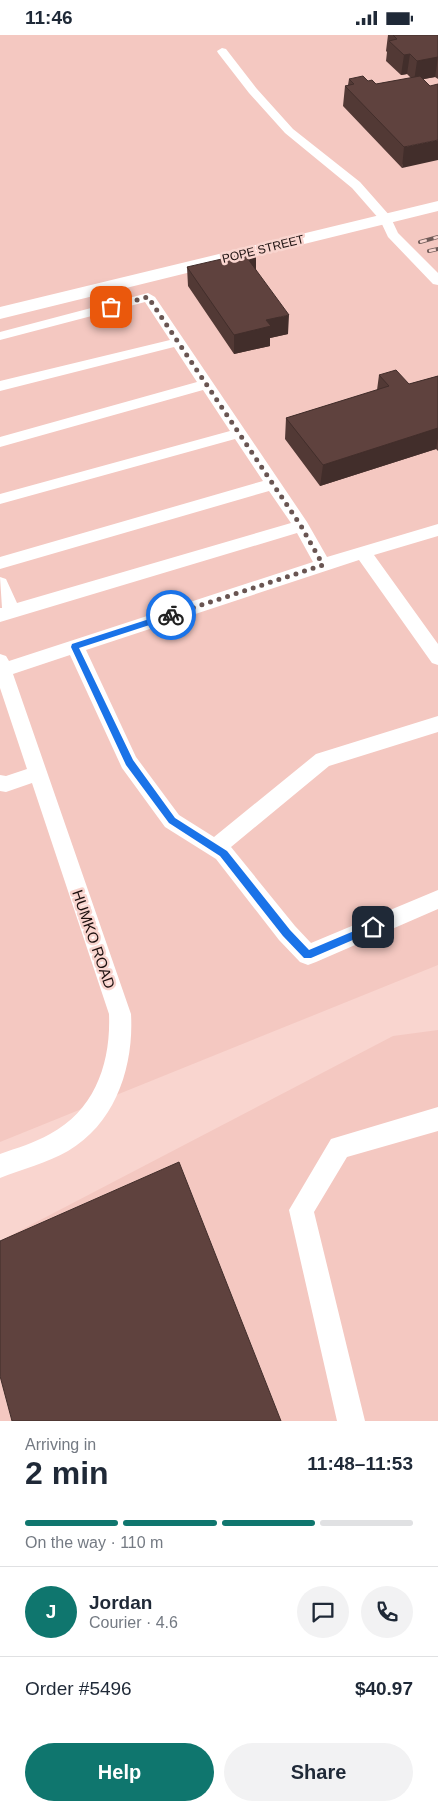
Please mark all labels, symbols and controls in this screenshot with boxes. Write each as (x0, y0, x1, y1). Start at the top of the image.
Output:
text: 11:46 (25, 7, 73, 28)
street label: POPE STREET (221, 232, 306, 266)
pin (90, 286, 132, 328)
icon: bag (97, 293, 125, 321)
courier (146, 590, 196, 640)
icon: bike (157, 601, 185, 629)
street label: HUMKO ROAD (69, 887, 119, 991)
pin (352, 906, 394, 948)
icon: home (359, 913, 387, 941)
text: Arriving in (25, 1436, 96, 1453)
text: 11:48–11:53 (307, 1453, 413, 1474)
text: 2 min (25, 1455, 109, 1491)
text: On the way · 110 m (25, 1534, 163, 1551)
button: chat (297, 1586, 349, 1638)
button: phone (361, 1586, 413, 1638)
text: Jordan (89, 1592, 152, 1613)
text: J (46, 1601, 56, 1622)
text: Courier · 4.6 (89, 1614, 178, 1631)
text: Order #5496 (25, 1678, 132, 1699)
text: $40.97 (355, 1678, 413, 1699)
button: Help (25, 1743, 214, 1801)
button: Share (224, 1743, 413, 1801)

